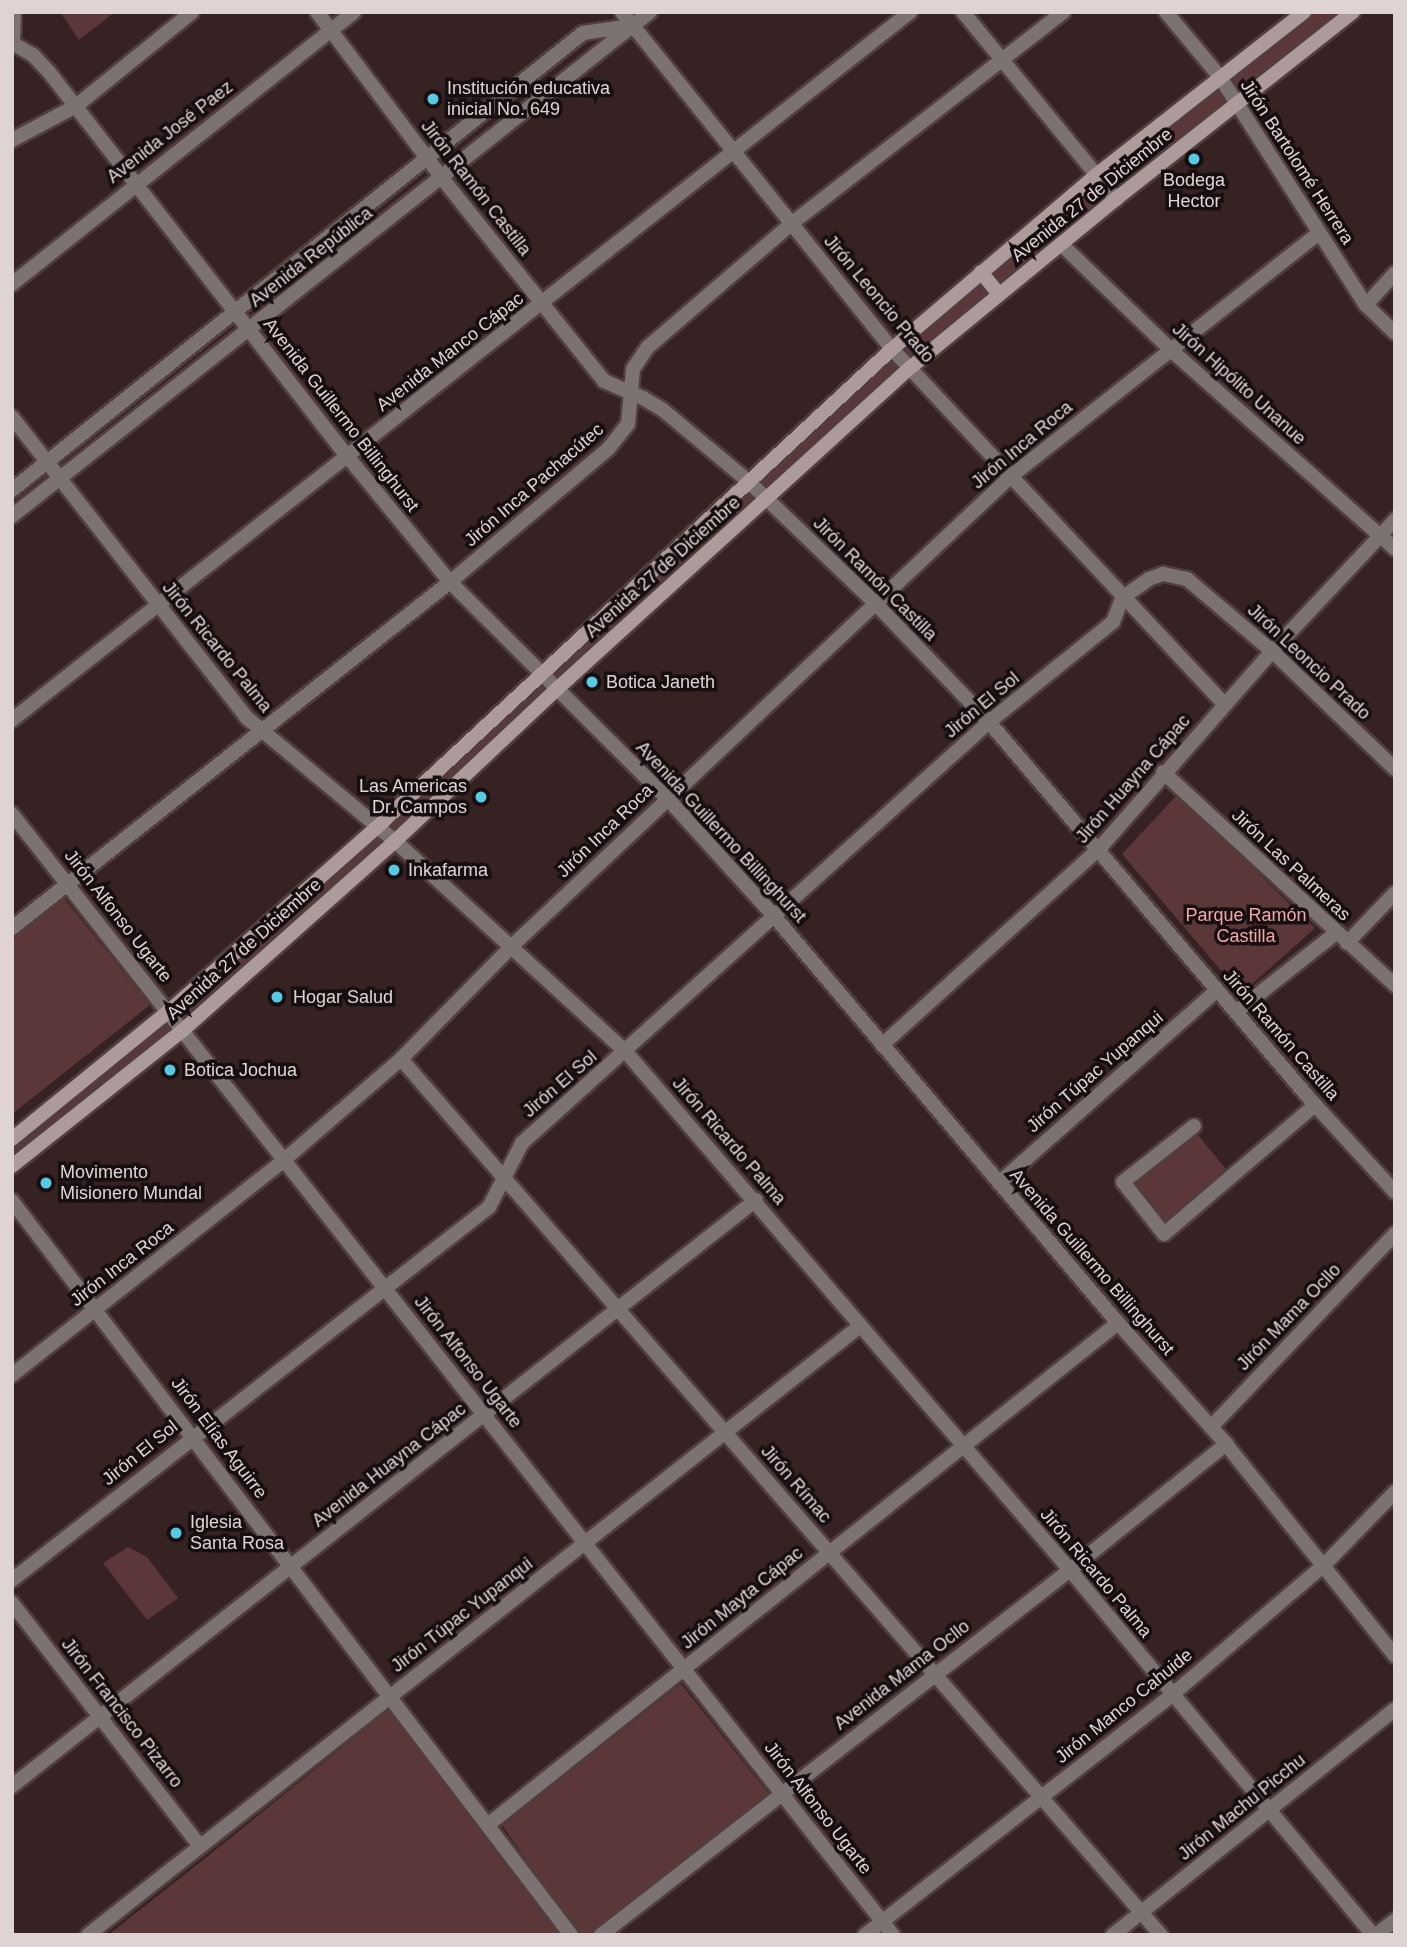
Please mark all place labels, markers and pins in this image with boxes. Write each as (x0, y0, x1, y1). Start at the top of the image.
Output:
place label: Institución educativa inicial No. 649 (447, 78, 610, 120)
marker: Institución educativa inicial No. 649 (425, 91, 441, 107)
marker: Bodega Hector (1186, 151, 1202, 167)
place label: Bodega Hector (1163, 170, 1225, 212)
place label: Botica Janeth (606, 671, 715, 693)
marker: Botica Janeth (584, 674, 600, 690)
place label: Las Americas Dr. Campos (358, 776, 467, 818)
marker: Las Americas Dr. Campos (473, 789, 489, 805)
place label: Inkafarma (408, 859, 488, 881)
marker: Inkafarma (386, 862, 402, 878)
place label: Hogar Salud (293, 986, 393, 1008)
marker: Hogar Salud (267, 987, 287, 1007)
place label: Botica Jochua (184, 1059, 297, 1081)
marker: Botica Jochua (162, 1062, 178, 1078)
place label: Movimento Misionero Mundal (60, 1162, 202, 1204)
marker: Movimento Misionero Mundal (38, 1175, 54, 1191)
place label: Iglesia Santa Rosa (190, 1512, 284, 1554)
marker: Iglesia Santa Rosa (168, 1525, 184, 1541)

